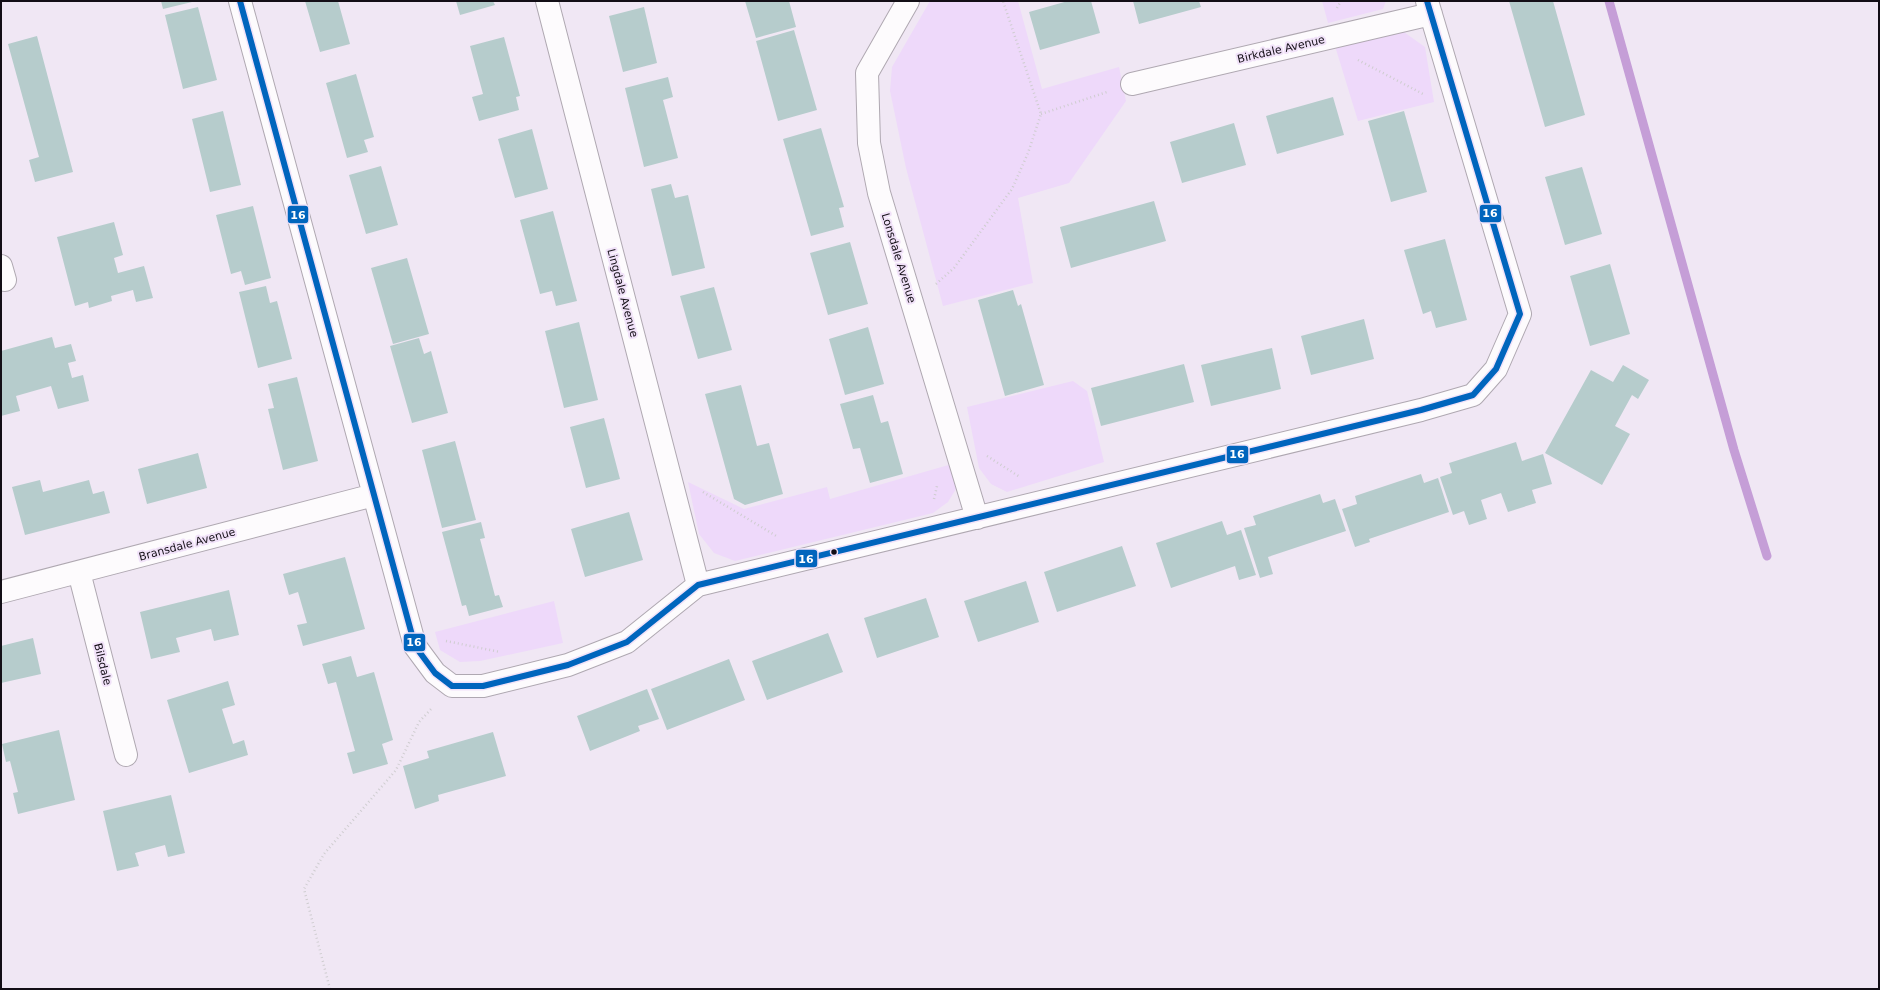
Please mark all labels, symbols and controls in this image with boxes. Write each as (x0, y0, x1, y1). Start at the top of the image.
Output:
street label: Birkdale Avenue (1236, 33, 1326, 66)
line badge: 16 (1479, 204, 1502, 223)
line badge: 16 (287, 205, 309, 224)
text: 16 (1482, 207, 1498, 220)
text: 16 (290, 209, 306, 222)
street label: Lonsdale Avenue (879, 212, 918, 305)
street label: Lingdale Avenue (604, 247, 641, 339)
line badge: 16 (1226, 445, 1249, 464)
text: 16 (1229, 448, 1245, 461)
street label: Bransdale Avenue (137, 525, 237, 564)
unlabelled marker (829, 547, 839, 557)
line badge: 16 (795, 549, 818, 568)
text: 16 (798, 553, 814, 566)
line badge: 16 (403, 633, 426, 652)
text: 16 (406, 636, 422, 649)
street label: Bilsdale (91, 642, 114, 687)

